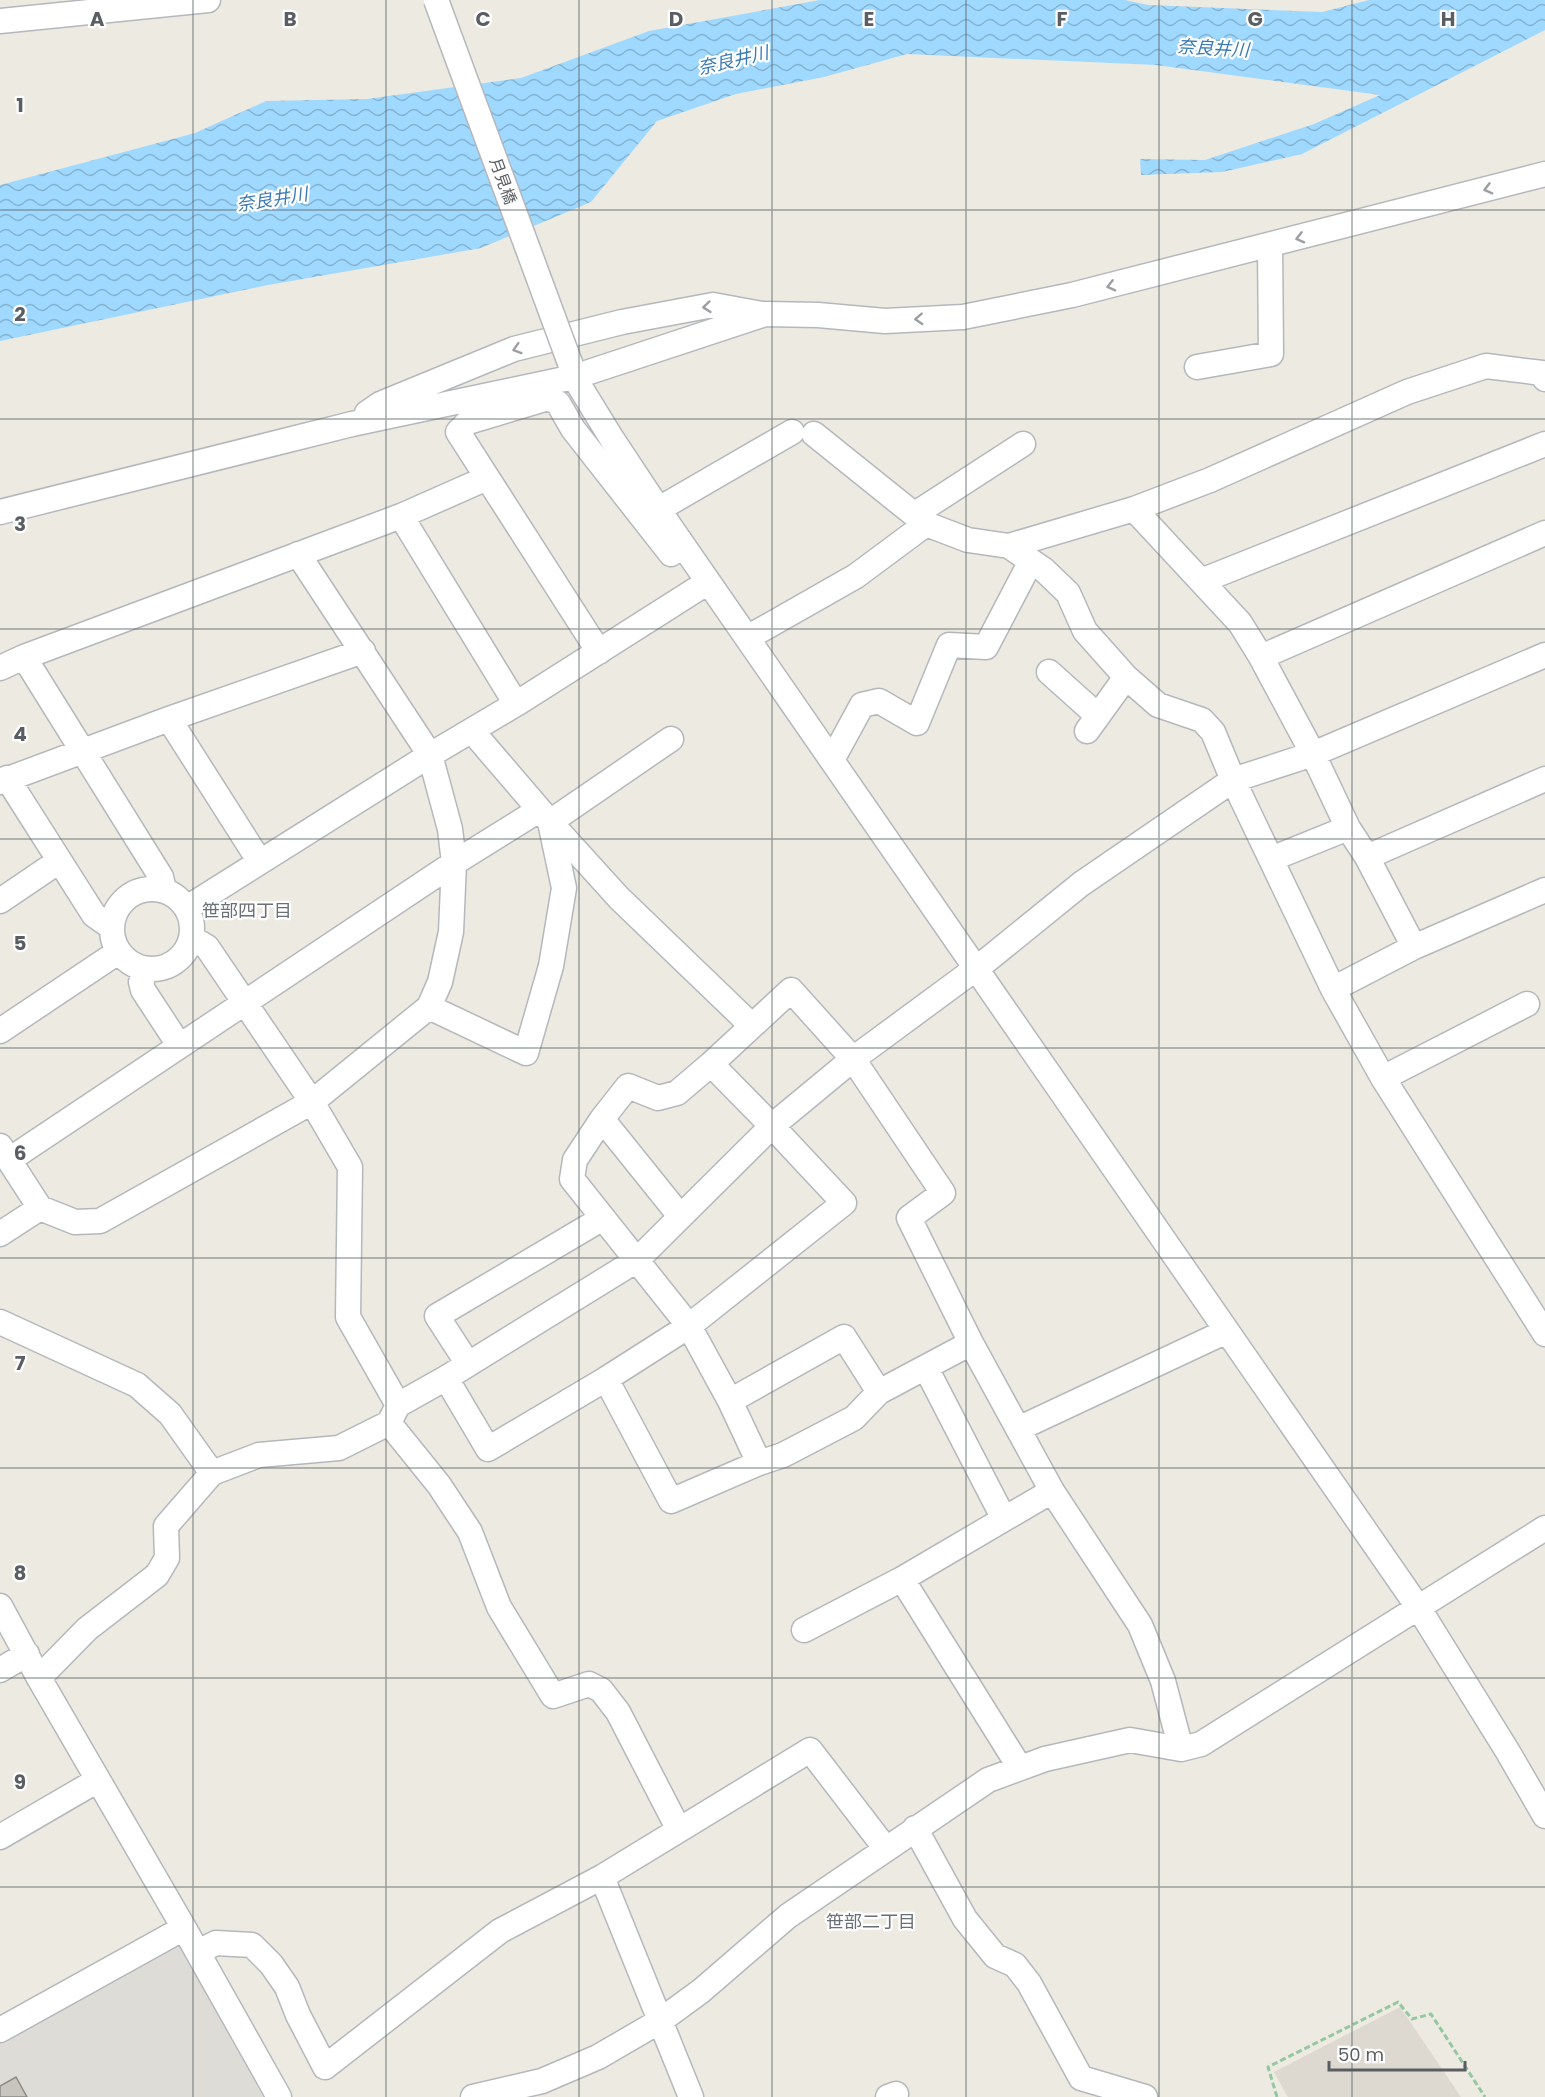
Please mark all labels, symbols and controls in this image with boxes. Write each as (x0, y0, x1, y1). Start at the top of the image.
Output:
text: A (90, 5, 105, 33)
text: B (283, 5, 297, 33)
text: C (475, 5, 491, 33)
text: D (669, 5, 683, 33)
text: E (864, 5, 874, 33)
text: F (1057, 5, 1068, 33)
text: G (1247, 5, 1263, 33)
text: H (1441, 5, 1455, 33)
water label: 奈良井川 (1176, 34, 1252, 62)
water label: 奈良井川 (695, 39, 773, 80)
text: 1 (16, 91, 24, 119)
street label: 月見橋 (484, 155, 522, 207)
water label: 奈良井川 (234, 181, 311, 217)
one-way arrow (1484, 182, 1494, 195)
one-way arrow (1295, 230, 1305, 243)
one-way arrow (1106, 278, 1116, 291)
text: 2 (14, 300, 26, 328)
one-way arrow (702, 300, 712, 313)
one-way arrow (914, 313, 923, 326)
one-way arrow (512, 342, 523, 354)
text: 3 (14, 510, 26, 538)
text: 4 (13, 720, 27, 748)
district label: 笹部四丁目 (202, 898, 292, 923)
text: 5 (14, 929, 27, 957)
text: 6 (14, 1139, 26, 1167)
text: 7 (15, 1349, 26, 1377)
text: 8 (14, 1559, 26, 1587)
text: 9 (14, 1768, 26, 1796)
district label: 笹部二丁目 (826, 1909, 916, 1934)
scale bar (1329, 2034, 1466, 2072)
text: 50 m (1338, 2042, 1384, 2067)

